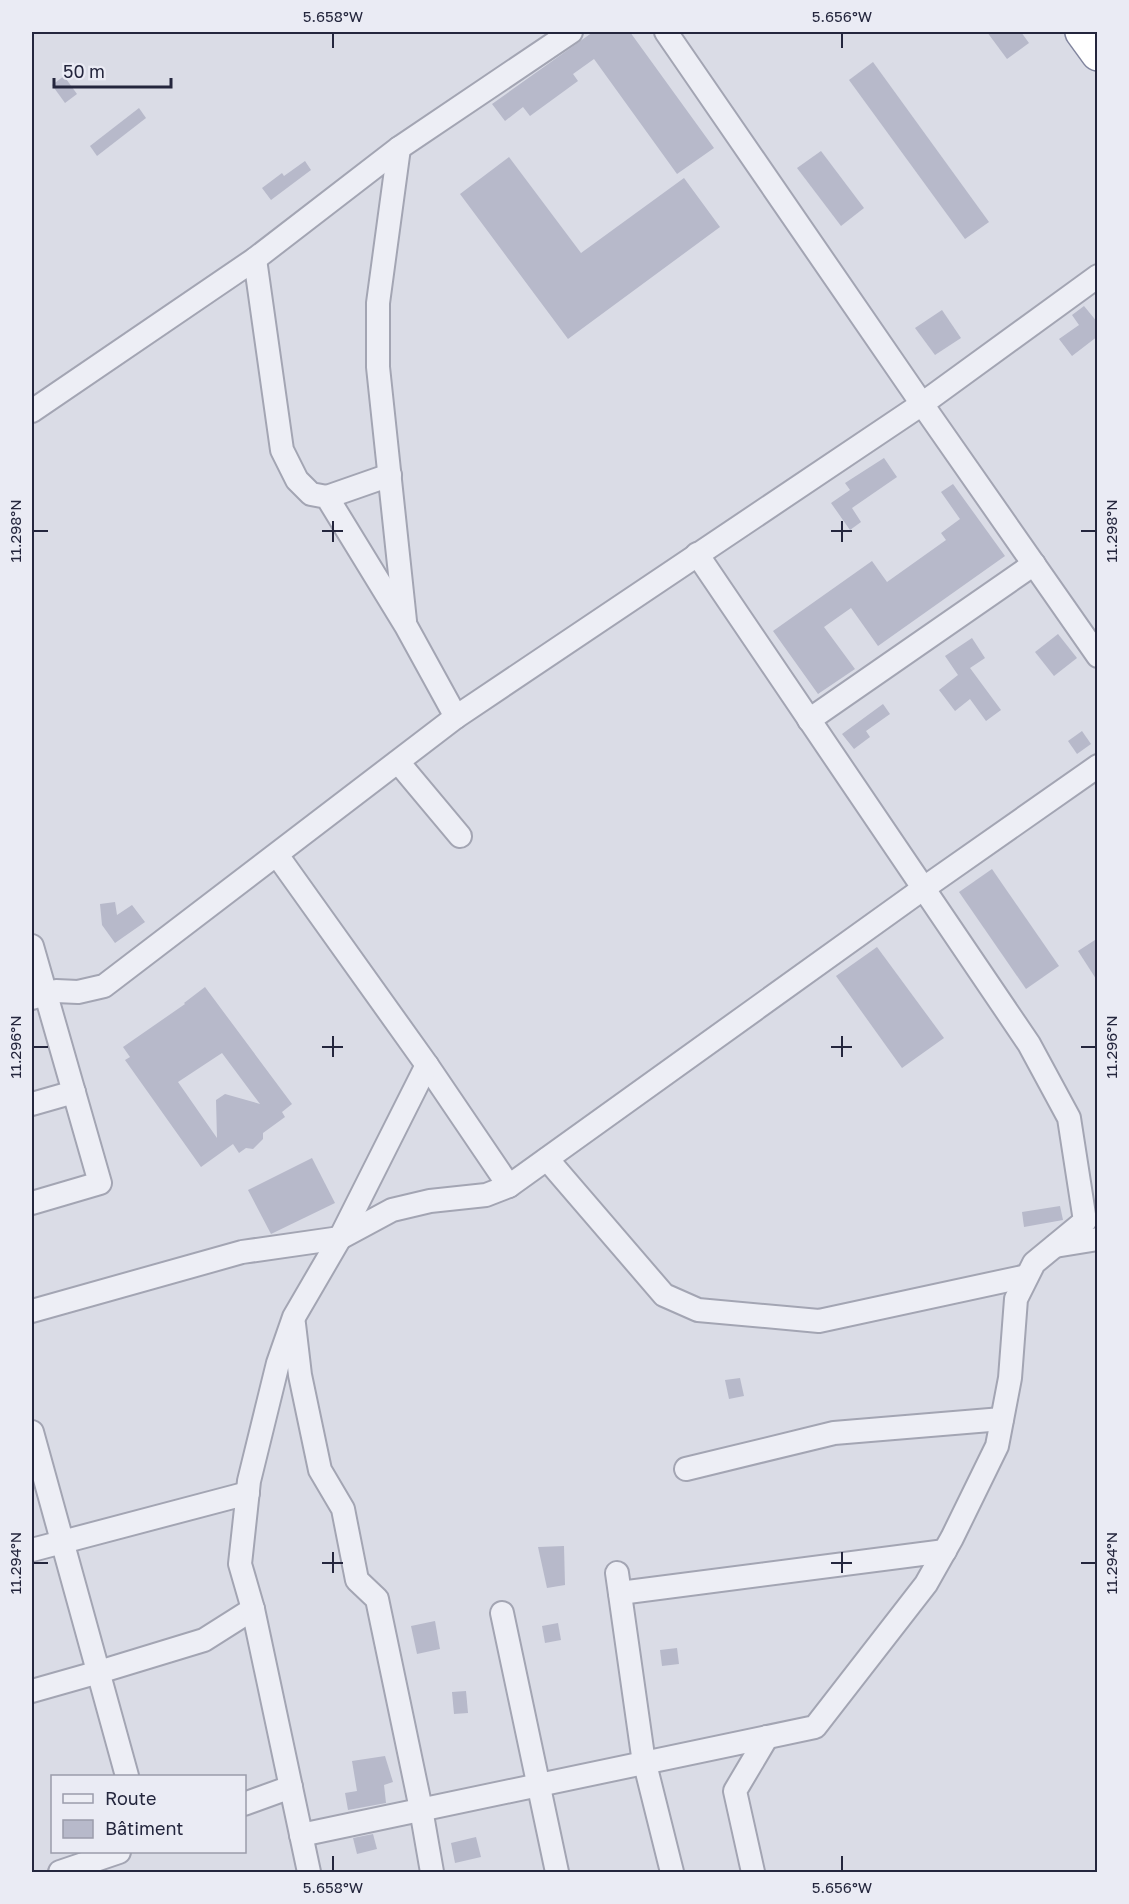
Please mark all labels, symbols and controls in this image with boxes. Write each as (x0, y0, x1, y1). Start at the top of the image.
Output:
text: 5.658°W (303, 7, 363, 25)
text: 5.656°W (812, 7, 872, 25)
scale bar (54, 51, 171, 89)
text: 50 m (63, 60, 105, 82)
text: 11.298°N (6, 499, 24, 563)
text: 11.298°N (1102, 499, 1120, 563)
text: 11.296°N (6, 1015, 24, 1079)
text: 11.296°N (1102, 1015, 1120, 1079)
text: 11.294°N (6, 1532, 24, 1594)
text: 11.294°N (1102, 1532, 1120, 1594)
legend (51, 1775, 246, 1853)
text: Route (105, 1787, 156, 1809)
text: Bâtiment (105, 1817, 184, 1839)
text: 5.658°W (303, 1878, 363, 1896)
text: 5.656°W (812, 1878, 872, 1896)

